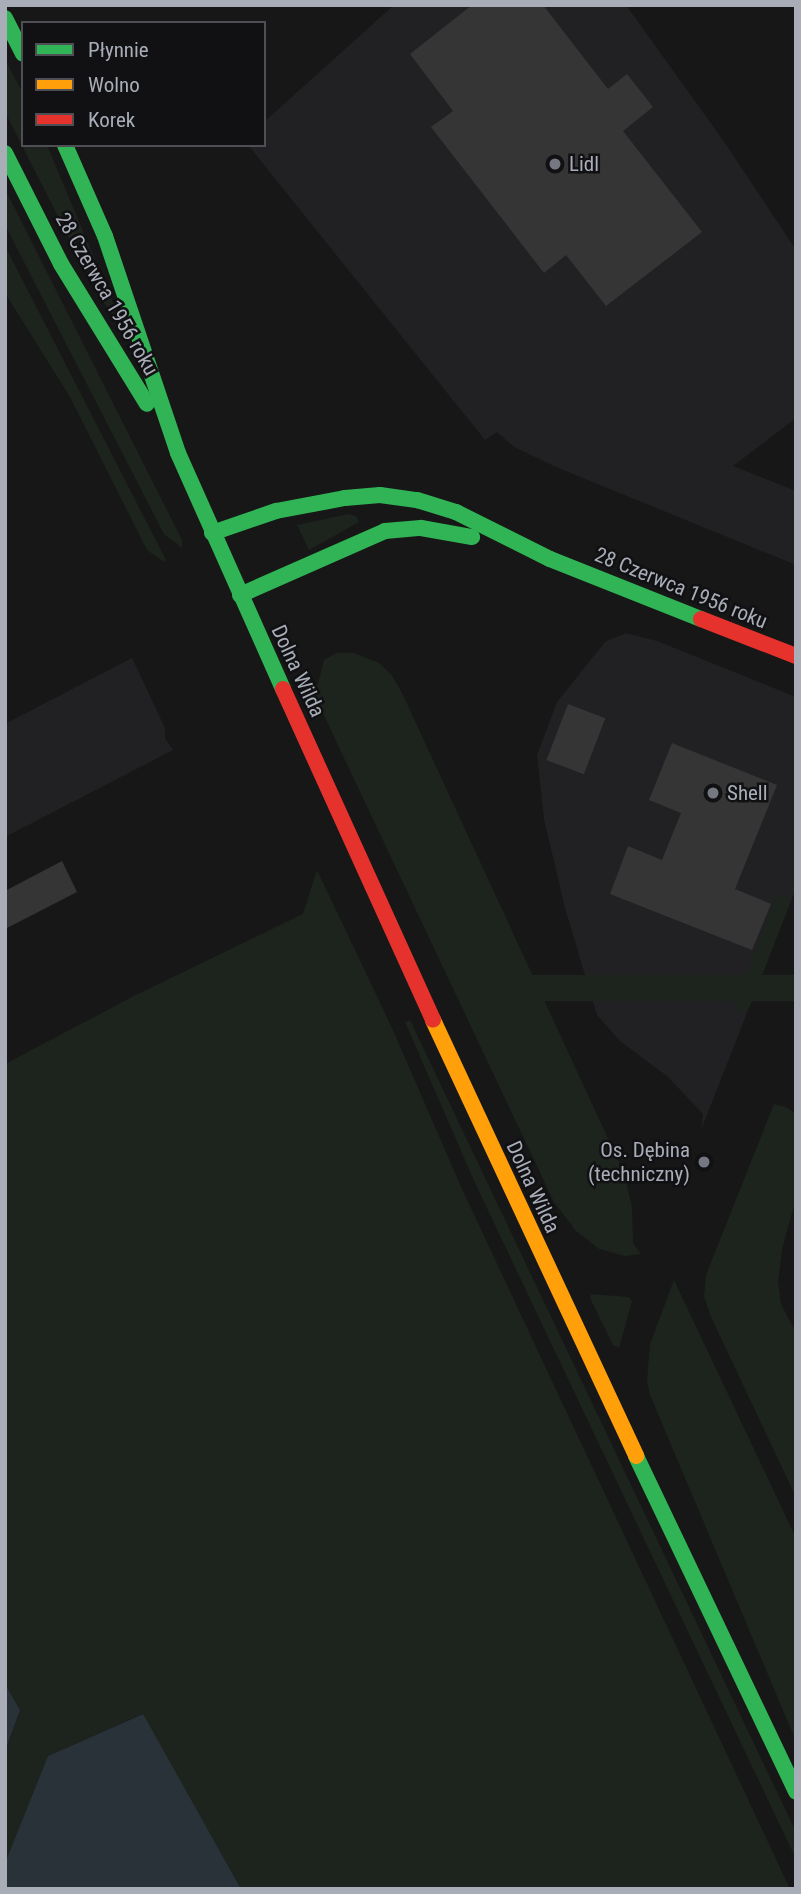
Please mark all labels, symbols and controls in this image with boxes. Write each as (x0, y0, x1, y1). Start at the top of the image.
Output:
legend (21, 21, 266, 147)
text: Płynnie (88, 38, 149, 62)
text: Wolno (88, 73, 140, 97)
text: Korek (88, 108, 135, 132)
place label: Lidl (569, 151, 599, 177)
marker: Lidl (547, 156, 563, 172)
street label: 28 Czerwca 1956 roku (50, 208, 164, 380)
street label: 28 Czerwca 1956 roku (591, 542, 771, 634)
street label: Dolna Wilda (266, 621, 330, 721)
place label: Shell (727, 780, 768, 806)
marker: Shell (705, 785, 721, 801)
street label: Dolna Wilda (501, 1137, 565, 1237)
place label: Os. Dębina (techniczny) (588, 1137, 690, 1187)
marker: Os. Dębina (techniczny) (696, 1154, 712, 1170)

